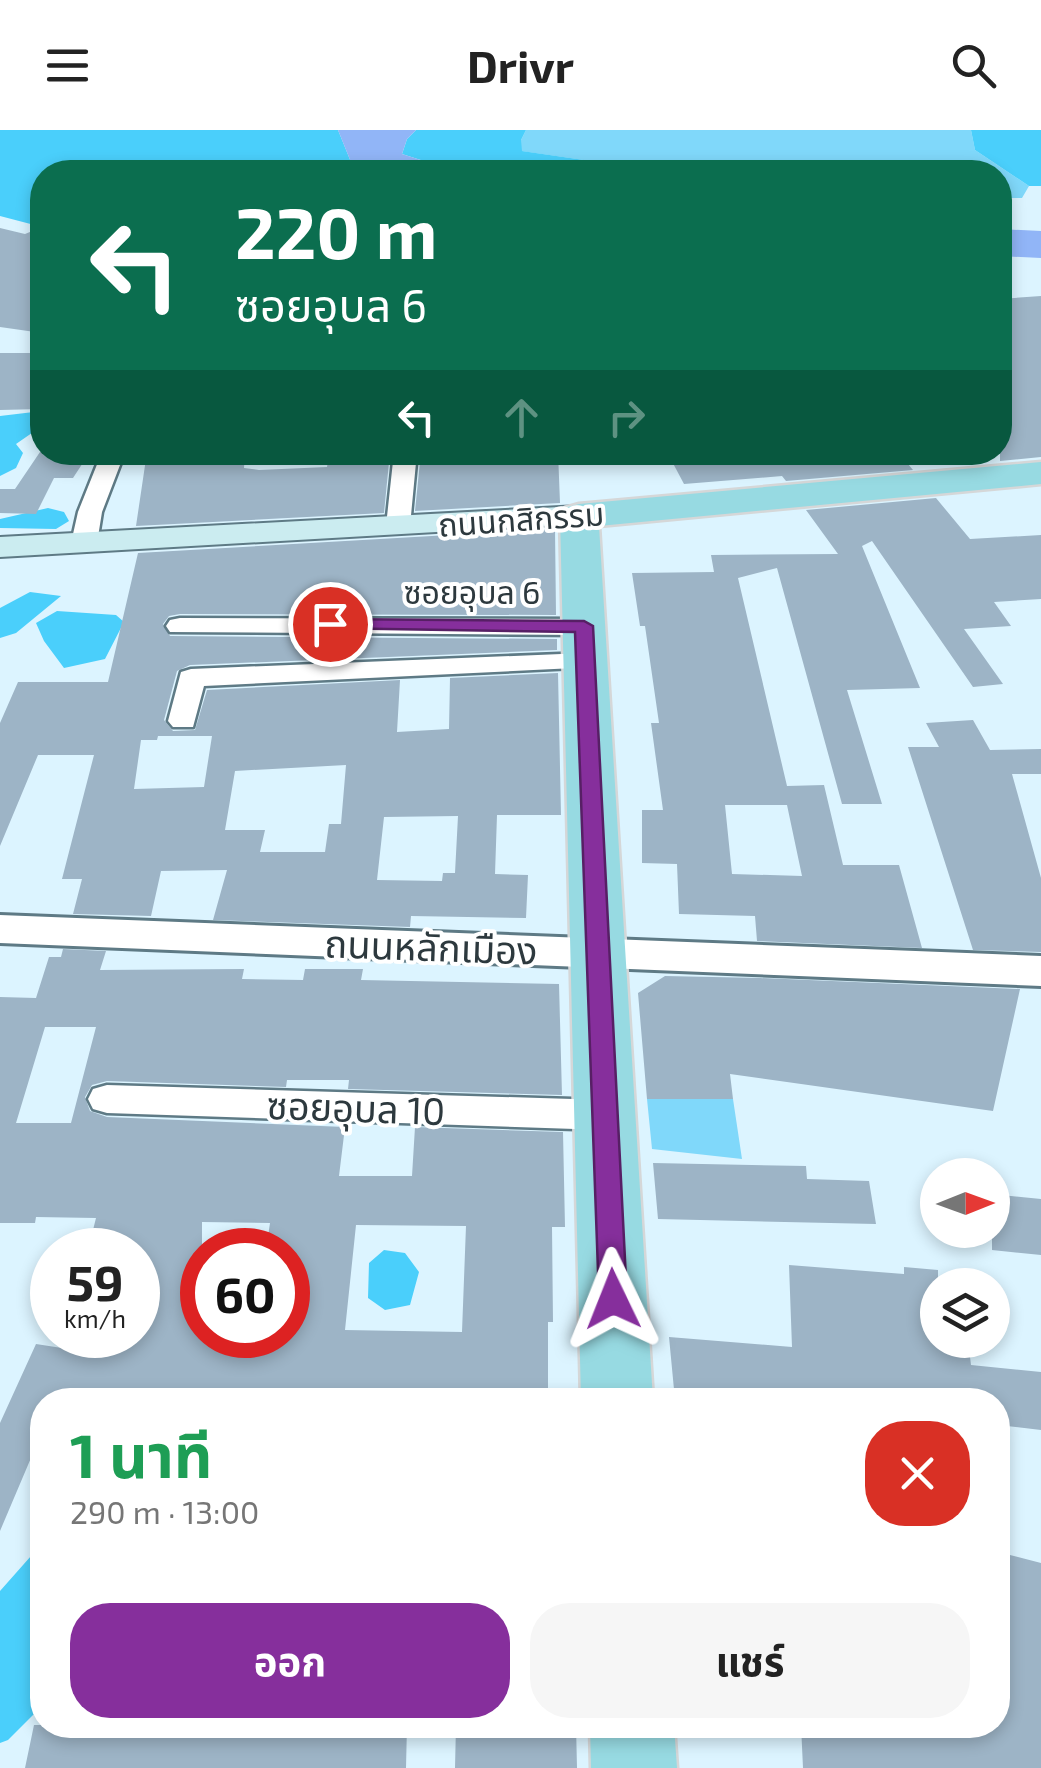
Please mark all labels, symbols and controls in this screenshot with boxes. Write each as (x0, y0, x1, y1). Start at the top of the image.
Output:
icon: menu (40, 38, 95, 93)
text: Drivr (467, 38, 574, 92)
icon: search (946, 38, 1001, 93)
text: 220 m (235, 189, 437, 273)
icon: left (70, 200, 200, 330)
text: ซอยอุบล 6 (235, 277, 427, 331)
icon: left (389, 390, 444, 445)
icon: ahead (494, 390, 549, 445)
icon: right (599, 390, 654, 445)
street label: ถนนกสิกรรม (437, 493, 605, 543)
street label: ซอยอุบล 6 (404, 572, 540, 612)
pin (288, 582, 373, 667)
icon: arrive (303, 597, 358, 652)
street label: ถนนหลักเมือง (324, 919, 538, 973)
street label: ซอยอุบล 10 (266, 1081, 446, 1135)
north arrow (920, 1158, 1010, 1248)
map controls (920, 1158, 1010, 1358)
speed limit sign: 60 (180, 1228, 310, 1358)
position arrow (561, 1247, 665, 1351)
text: 59 (66, 1251, 124, 1311)
button: layers (920, 1268, 1010, 1358)
text: km/h (64, 1303, 126, 1333)
text: 1 นาที (70, 1418, 212, 1490)
button: close (865, 1421, 970, 1526)
text: 290 m · 13:00 (70, 1492, 259, 1530)
button: ออก (70, 1603, 510, 1718)
button: แชร์ (530, 1603, 970, 1718)

